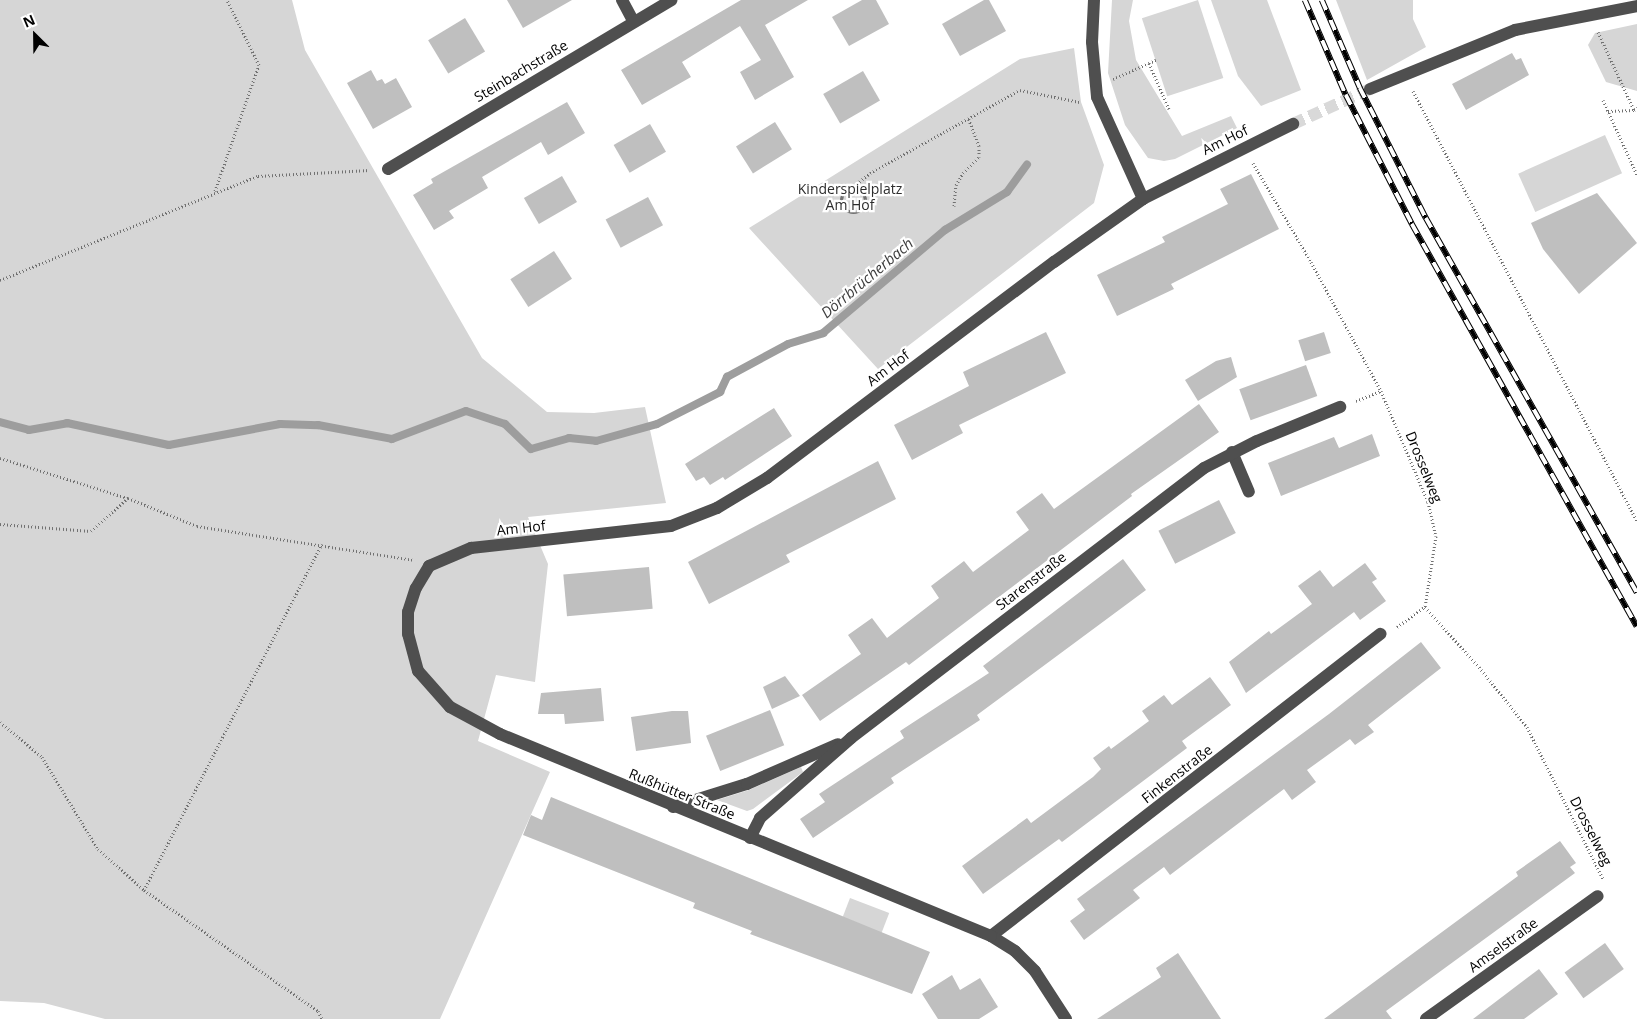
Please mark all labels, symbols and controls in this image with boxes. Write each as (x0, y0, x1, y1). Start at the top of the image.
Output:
north arrow (10, 10, 60, 60)
text: N (20, 10, 38, 32)
street label: Steinbachstraße (471, 36, 571, 106)
street label: Am Hof (1199, 122, 1251, 158)
park label: Kinderspielplatz Am Hof (798, 181, 902, 213)
water label: Dörrbrücherbach (817, 234, 917, 322)
street label: Am Hof (863, 347, 913, 389)
street label: Drosselweg (1402, 429, 1446, 505)
street label: Am Hof (496, 517, 546, 539)
street label: Starenstraße (993, 548, 1069, 614)
street label: Finkenstraße (1138, 741, 1216, 807)
street label: Rußhütter Straße (626, 765, 738, 823)
street label: Drosselweg (1566, 794, 1616, 868)
street label: Amselstraße (1465, 914, 1541, 976)

